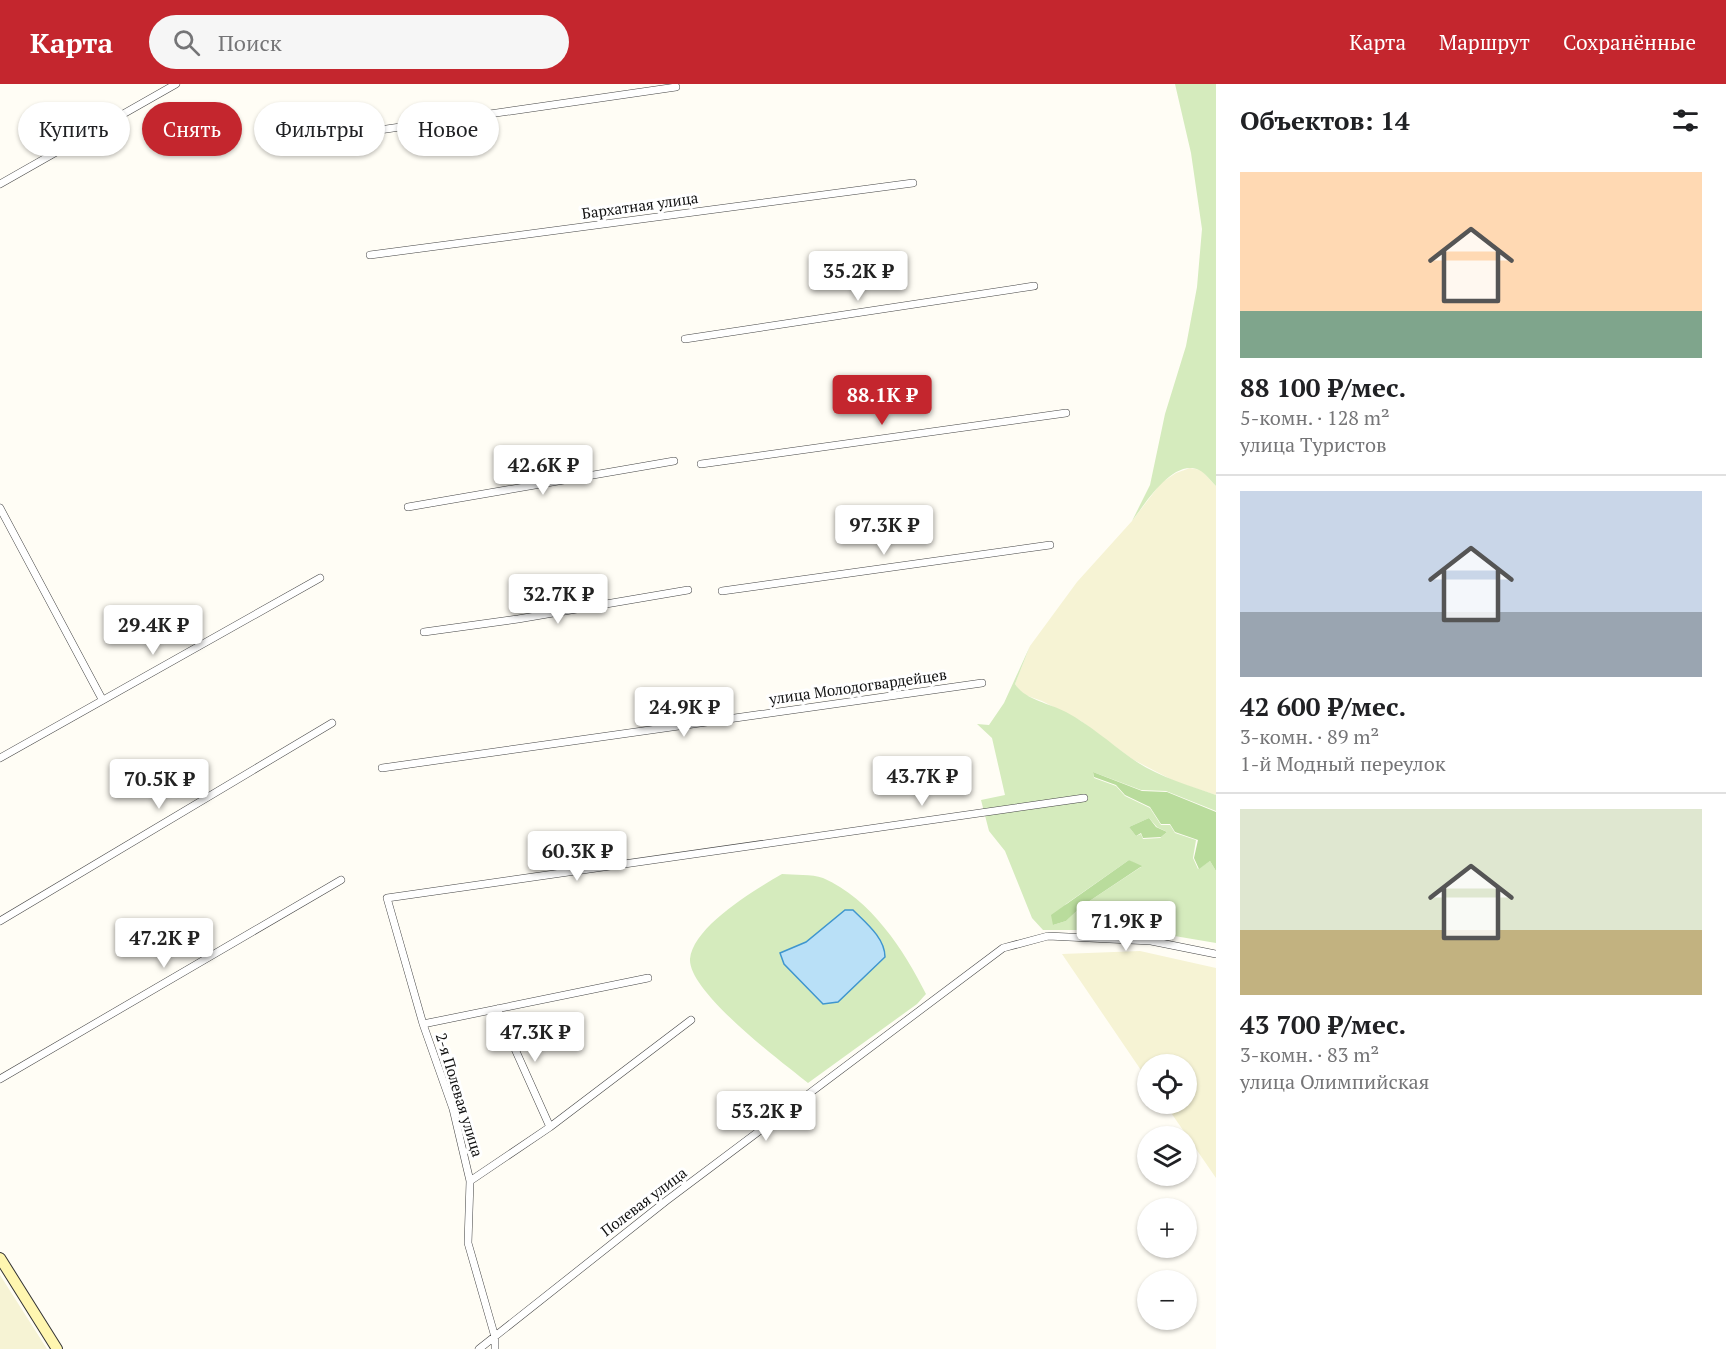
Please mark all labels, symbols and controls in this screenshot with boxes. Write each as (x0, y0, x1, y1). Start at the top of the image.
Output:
search box (149, 15, 569, 69)
text: Карта (30, 24, 113, 61)
icon: search (170, 26, 203, 59)
text: Поиск (218, 28, 282, 57)
text: Карта (1349, 28, 1406, 56)
text: Маршрут (1439, 28, 1530, 56)
text: Сохранённые (1563, 28, 1696, 56)
chip: Купить (18, 102, 130, 156)
chip: Снять (142, 102, 242, 156)
chip: Фильтры (254, 102, 385, 156)
chip: Новое (397, 102, 499, 156)
text: Объектов: 14 (1240, 103, 1410, 137)
icon: filters (1669, 104, 1702, 137)
street label: Бархатная улица (580, 187, 700, 223)
icon: home (1417, 211, 1525, 319)
pin: 35.2K ₽ (803, 251, 913, 302)
text: 35.2K ₽ (823, 257, 893, 284)
text: 88 100 ₽/мес. (1240, 370, 1406, 404)
pin: 88.1K ₽ (827, 375, 937, 426)
text: 88.1K ₽ (847, 381, 917, 408)
text: 5-комн. · 128 m² (1240, 404, 1390, 431)
text: улица Туристов (1240, 431, 1387, 458)
pin: 42.6K ₽ (488, 445, 598, 496)
text: 42.6K ₽ (508, 451, 578, 478)
pin: 97.3K ₽ (829, 505, 939, 556)
text: 97.3K ₽ (849, 511, 919, 538)
icon: home (1417, 530, 1525, 638)
pin: 32.7K ₽ (503, 574, 613, 625)
text: 32.7K ₽ (523, 580, 593, 607)
pin: 29.4K ₽ (98, 605, 208, 656)
text: 29.4K ₽ (118, 611, 188, 638)
street label: улица Молодогвардейцев (767, 664, 948, 709)
pin: 24.9K ₽ (629, 687, 739, 738)
text: 42 600 ₽/мес. (1240, 689, 1406, 723)
text: 24.9K ₽ (649, 693, 719, 720)
text: 3-комн. · 89 m² (1240, 723, 1379, 750)
text: 1-й Модный переулок (1240, 750, 1446, 777)
pin: 43.7K ₽ (867, 756, 977, 807)
pin: 70.5K ₽ (104, 759, 214, 810)
text: 43.7K ₽ (887, 762, 957, 789)
text: 70.5K ₽ (124, 765, 194, 792)
pin: 60.3K ₽ (522, 831, 632, 882)
text: 60.3K ₽ (542, 837, 612, 864)
icon: home (1417, 848, 1525, 956)
pin: 71.9K ₽ (1071, 901, 1181, 952)
text: 71.9K ₽ (1091, 907, 1161, 934)
pin: 47.2K ₽ (109, 918, 219, 969)
text: 47.2K ₽ (129, 924, 199, 951)
text: 43 700 ₽/мес. (1240, 1007, 1406, 1041)
pin: 47.3K ₽ (480, 1012, 590, 1063)
text: 47.3K ₽ (500, 1018, 570, 1045)
street label: 2-я Полевая улица (432, 1030, 488, 1160)
text: 3-комн. · 83 m² (1240, 1041, 1379, 1068)
map controls (1137, 1054, 1197, 1330)
button: locate (1137, 1054, 1197, 1114)
text: улица Олимпийская (1240, 1068, 1429, 1095)
pin: 53.2K ₽ (711, 1091, 821, 1142)
text: 53.2K ₽ (731, 1097, 801, 1124)
button: layers (1137, 1126, 1197, 1186)
street label: Полевая улица (596, 1162, 691, 1240)
button: + (1137, 1198, 1197, 1258)
button: − (1137, 1270, 1197, 1330)

